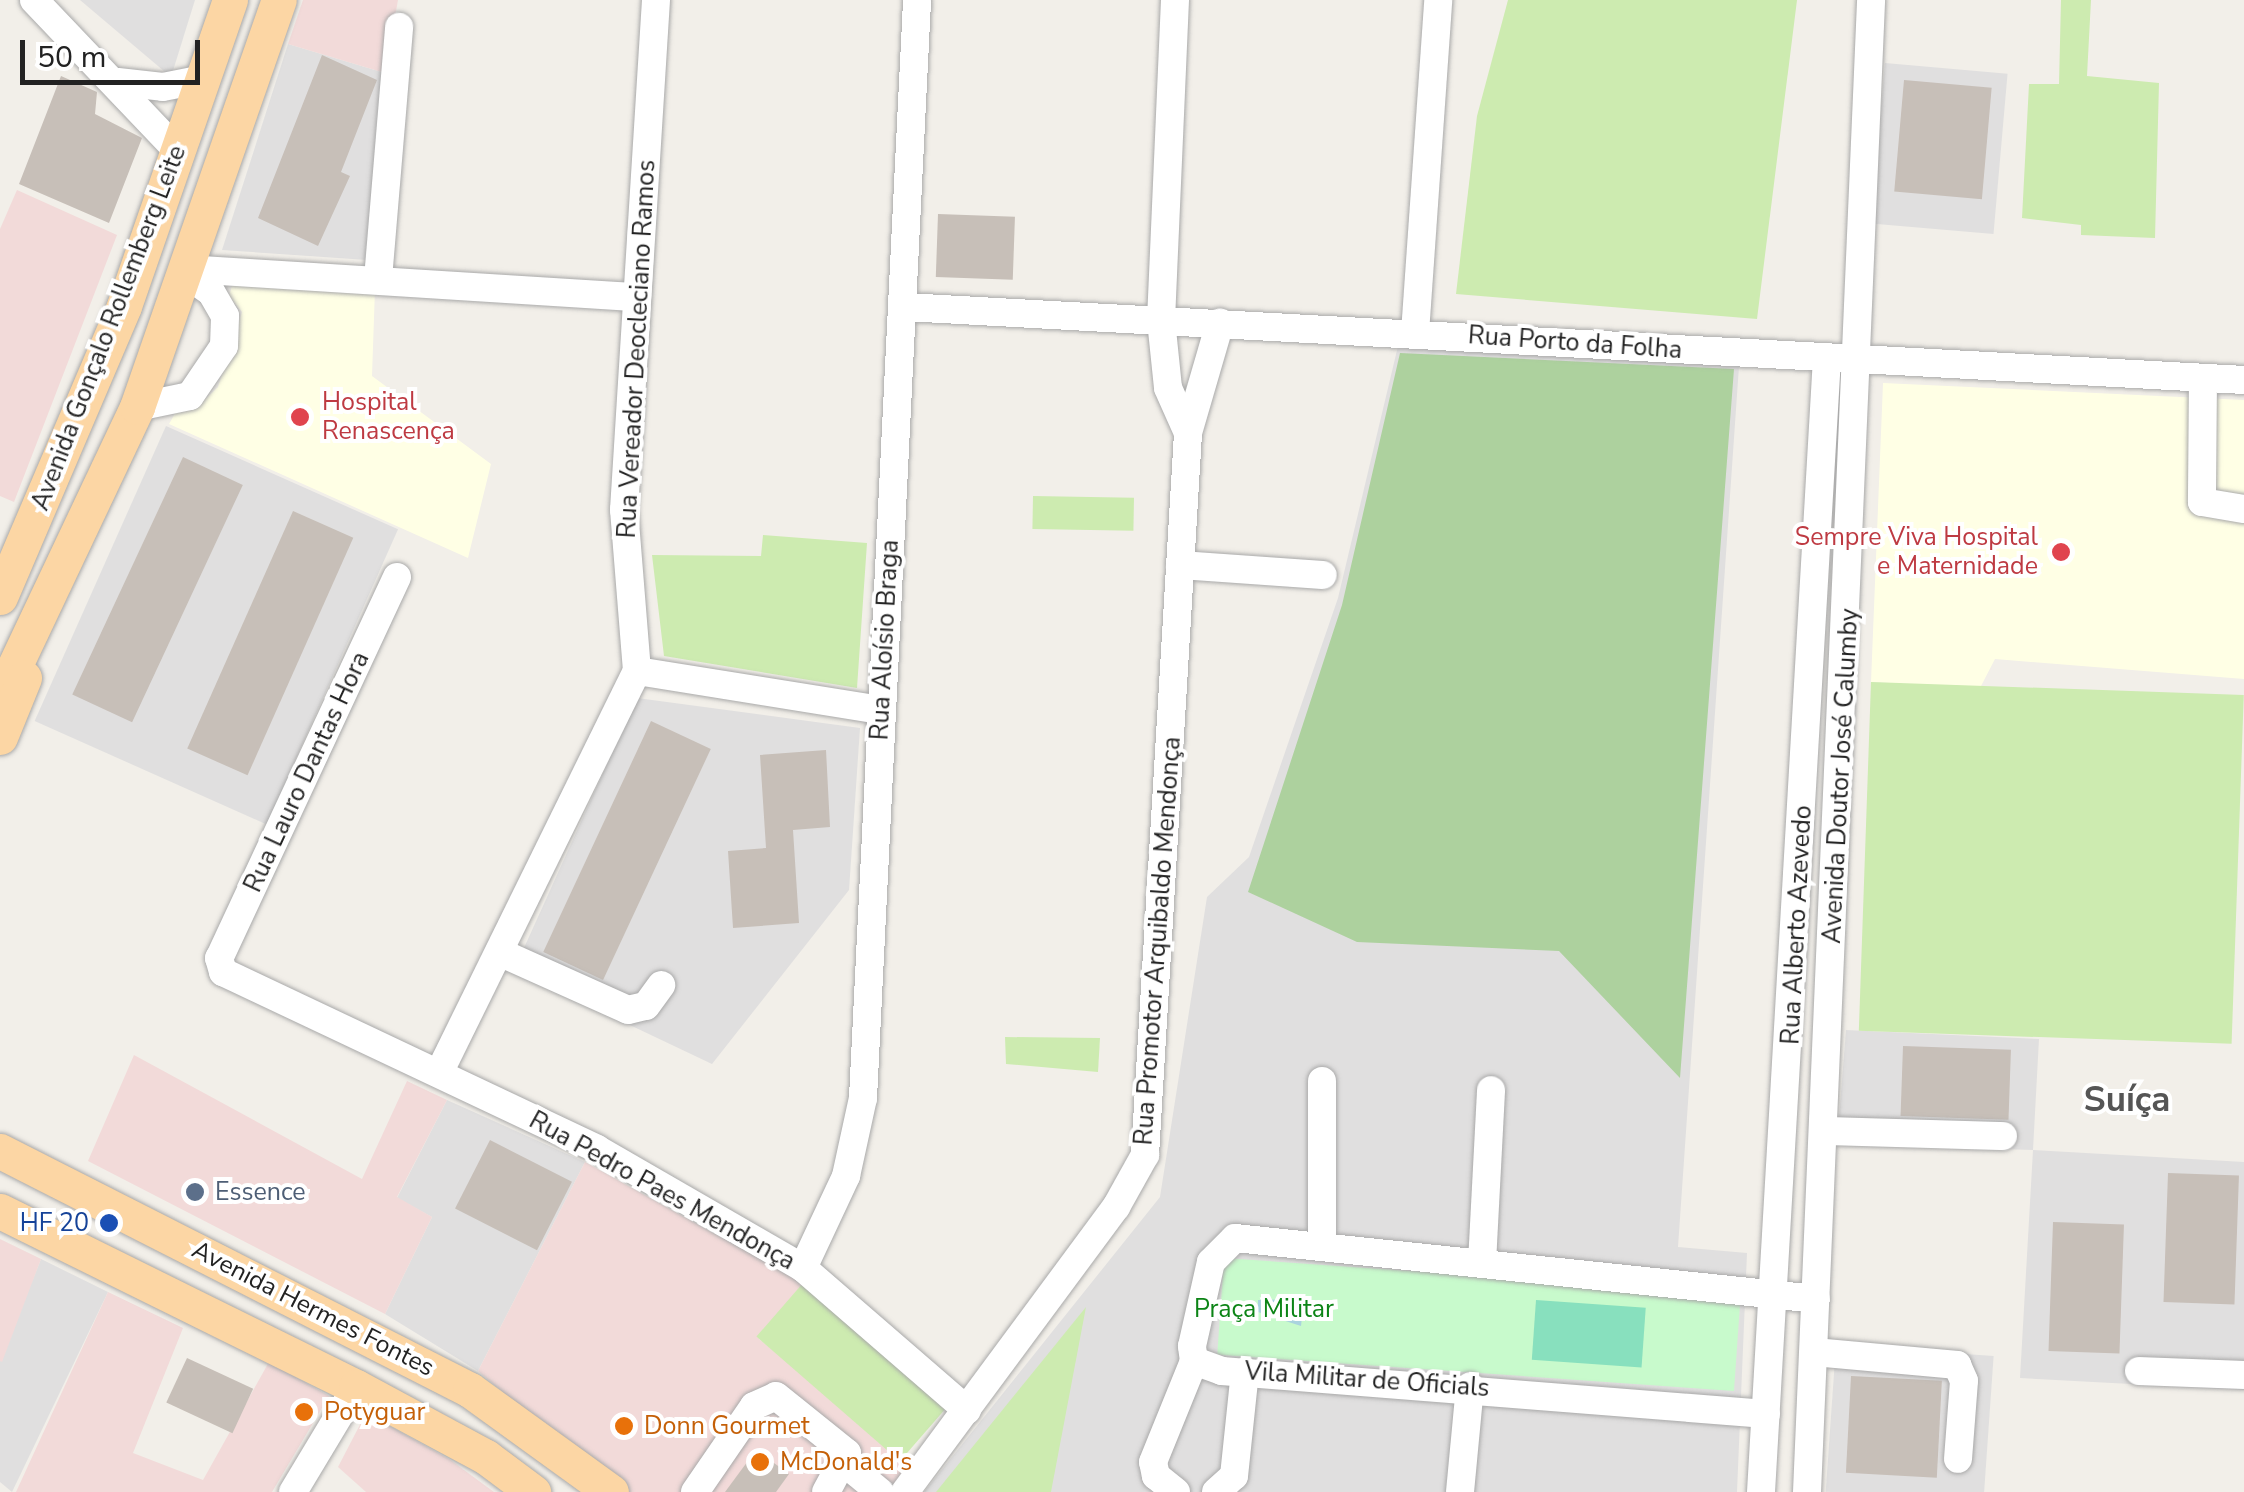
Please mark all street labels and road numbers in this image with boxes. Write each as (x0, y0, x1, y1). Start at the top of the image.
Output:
street label: Avenida Gonçalo Rollemberg Leite (25, 141, 193, 515)
street label: Rua Vereador Deocleciano Ramos (612, 159, 662, 539)
street label: Rua Porto da Folha (1467, 321, 1683, 365)
street label: Rua Aloísio Braga (865, 539, 905, 741)
street label: Avenida Doutor José Calumby (1817, 608, 1865, 944)
street label: Rua Lauro Dantas Hora (238, 647, 376, 897)
street label: Rua Promotor Arquibaldo Mendonça (1129, 736, 1187, 1146)
street label: Rua Alberto Azevedo (1776, 805, 1818, 1045)
street label: Rua Pedro Paes Mendonça (524, 1105, 800, 1277)
street label: Avenida Hermes Fontes (187, 1235, 439, 1383)
street label: Vila Militar de Oficials (1244, 1356, 1490, 1404)

